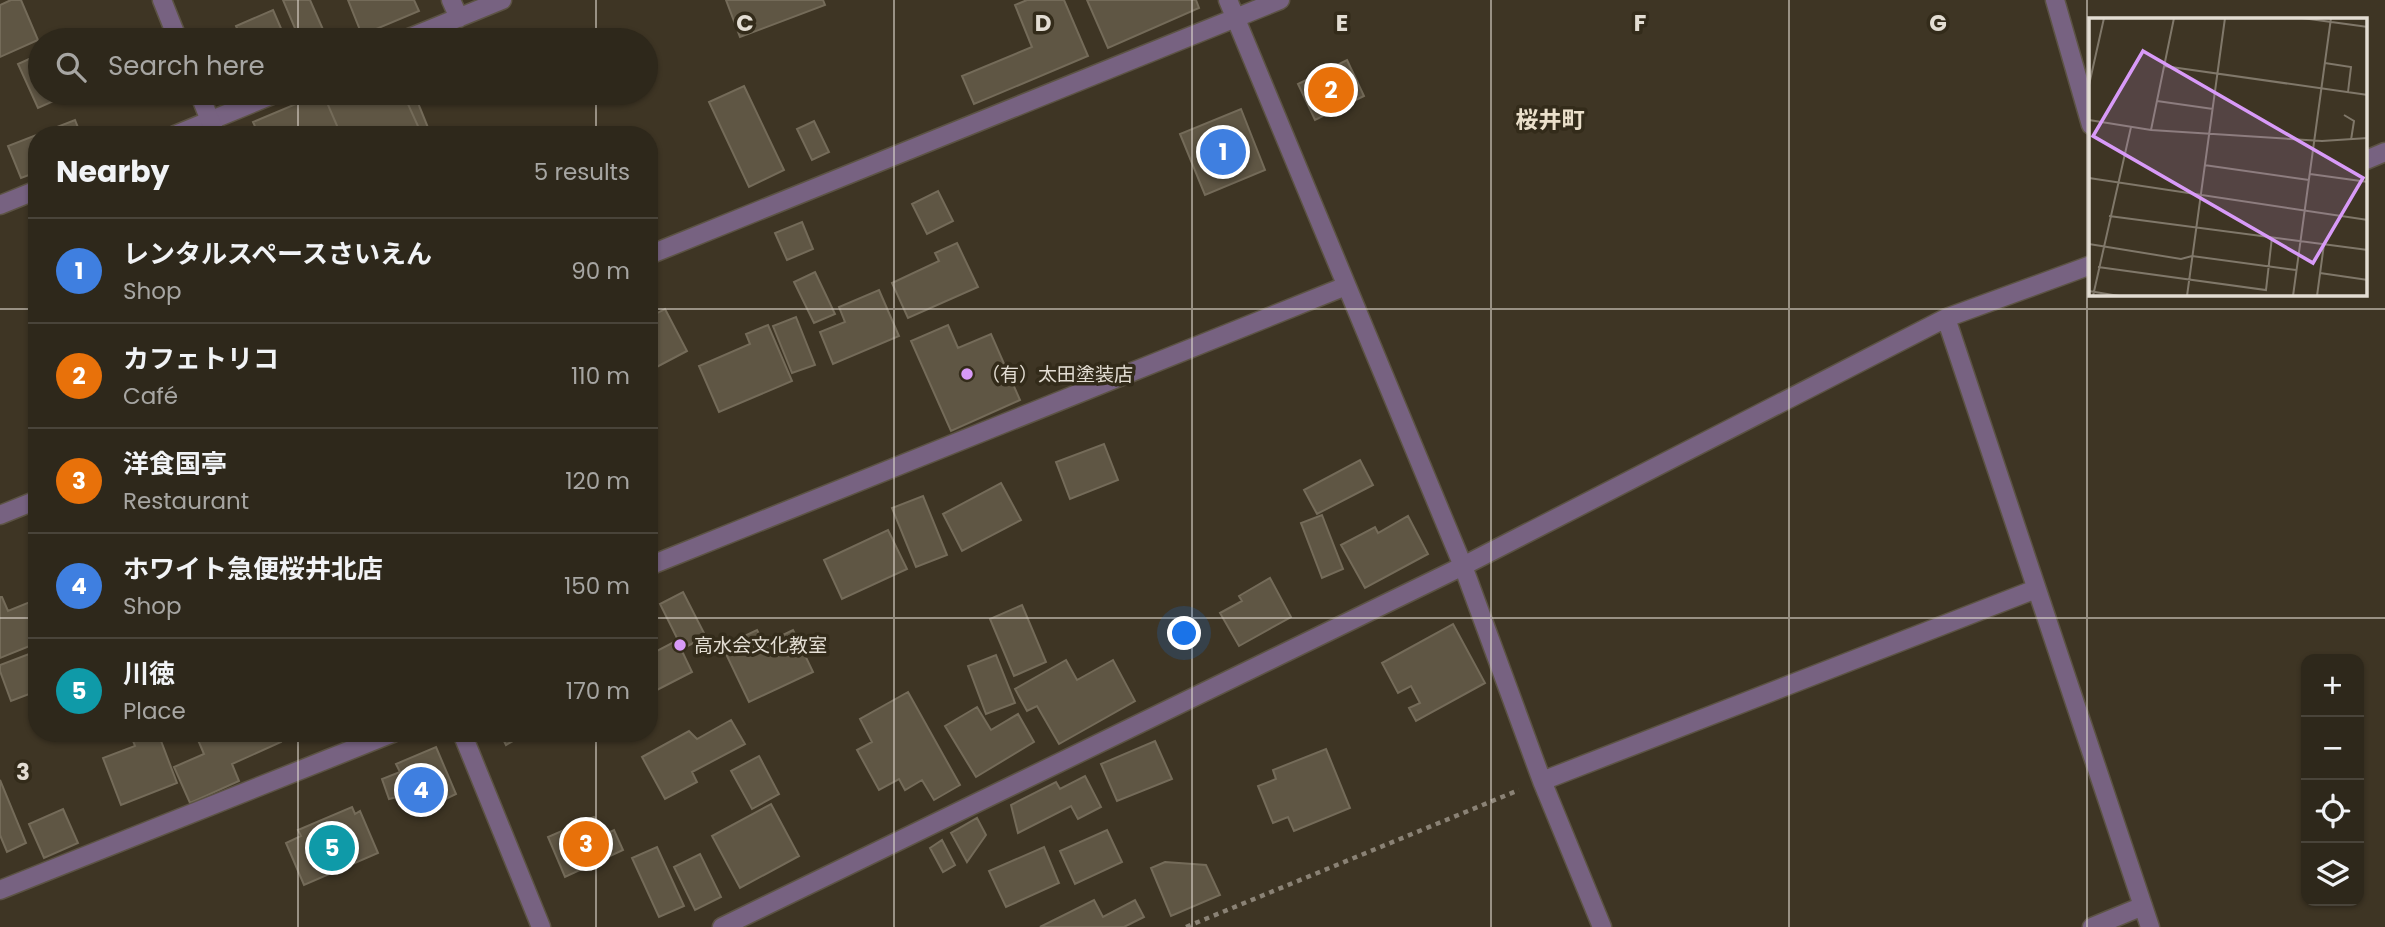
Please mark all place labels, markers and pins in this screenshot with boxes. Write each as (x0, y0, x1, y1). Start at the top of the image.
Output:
pin: 2 (1308, 64, 1354, 116)
pin: 1 (1200, 126, 1246, 178)
place label: （有）太田塗装店 (981, 361, 1133, 388)
marker: （有）太田塗装店 (959, 366, 975, 382)
place label: 高水会文化教室 (694, 632, 827, 659)
marker: 高水会文化教室 (672, 637, 688, 653)
pin: 4 (398, 764, 444, 816)
pin: 3 (563, 818, 609, 870)
pin: 5 (309, 822, 355, 874)

